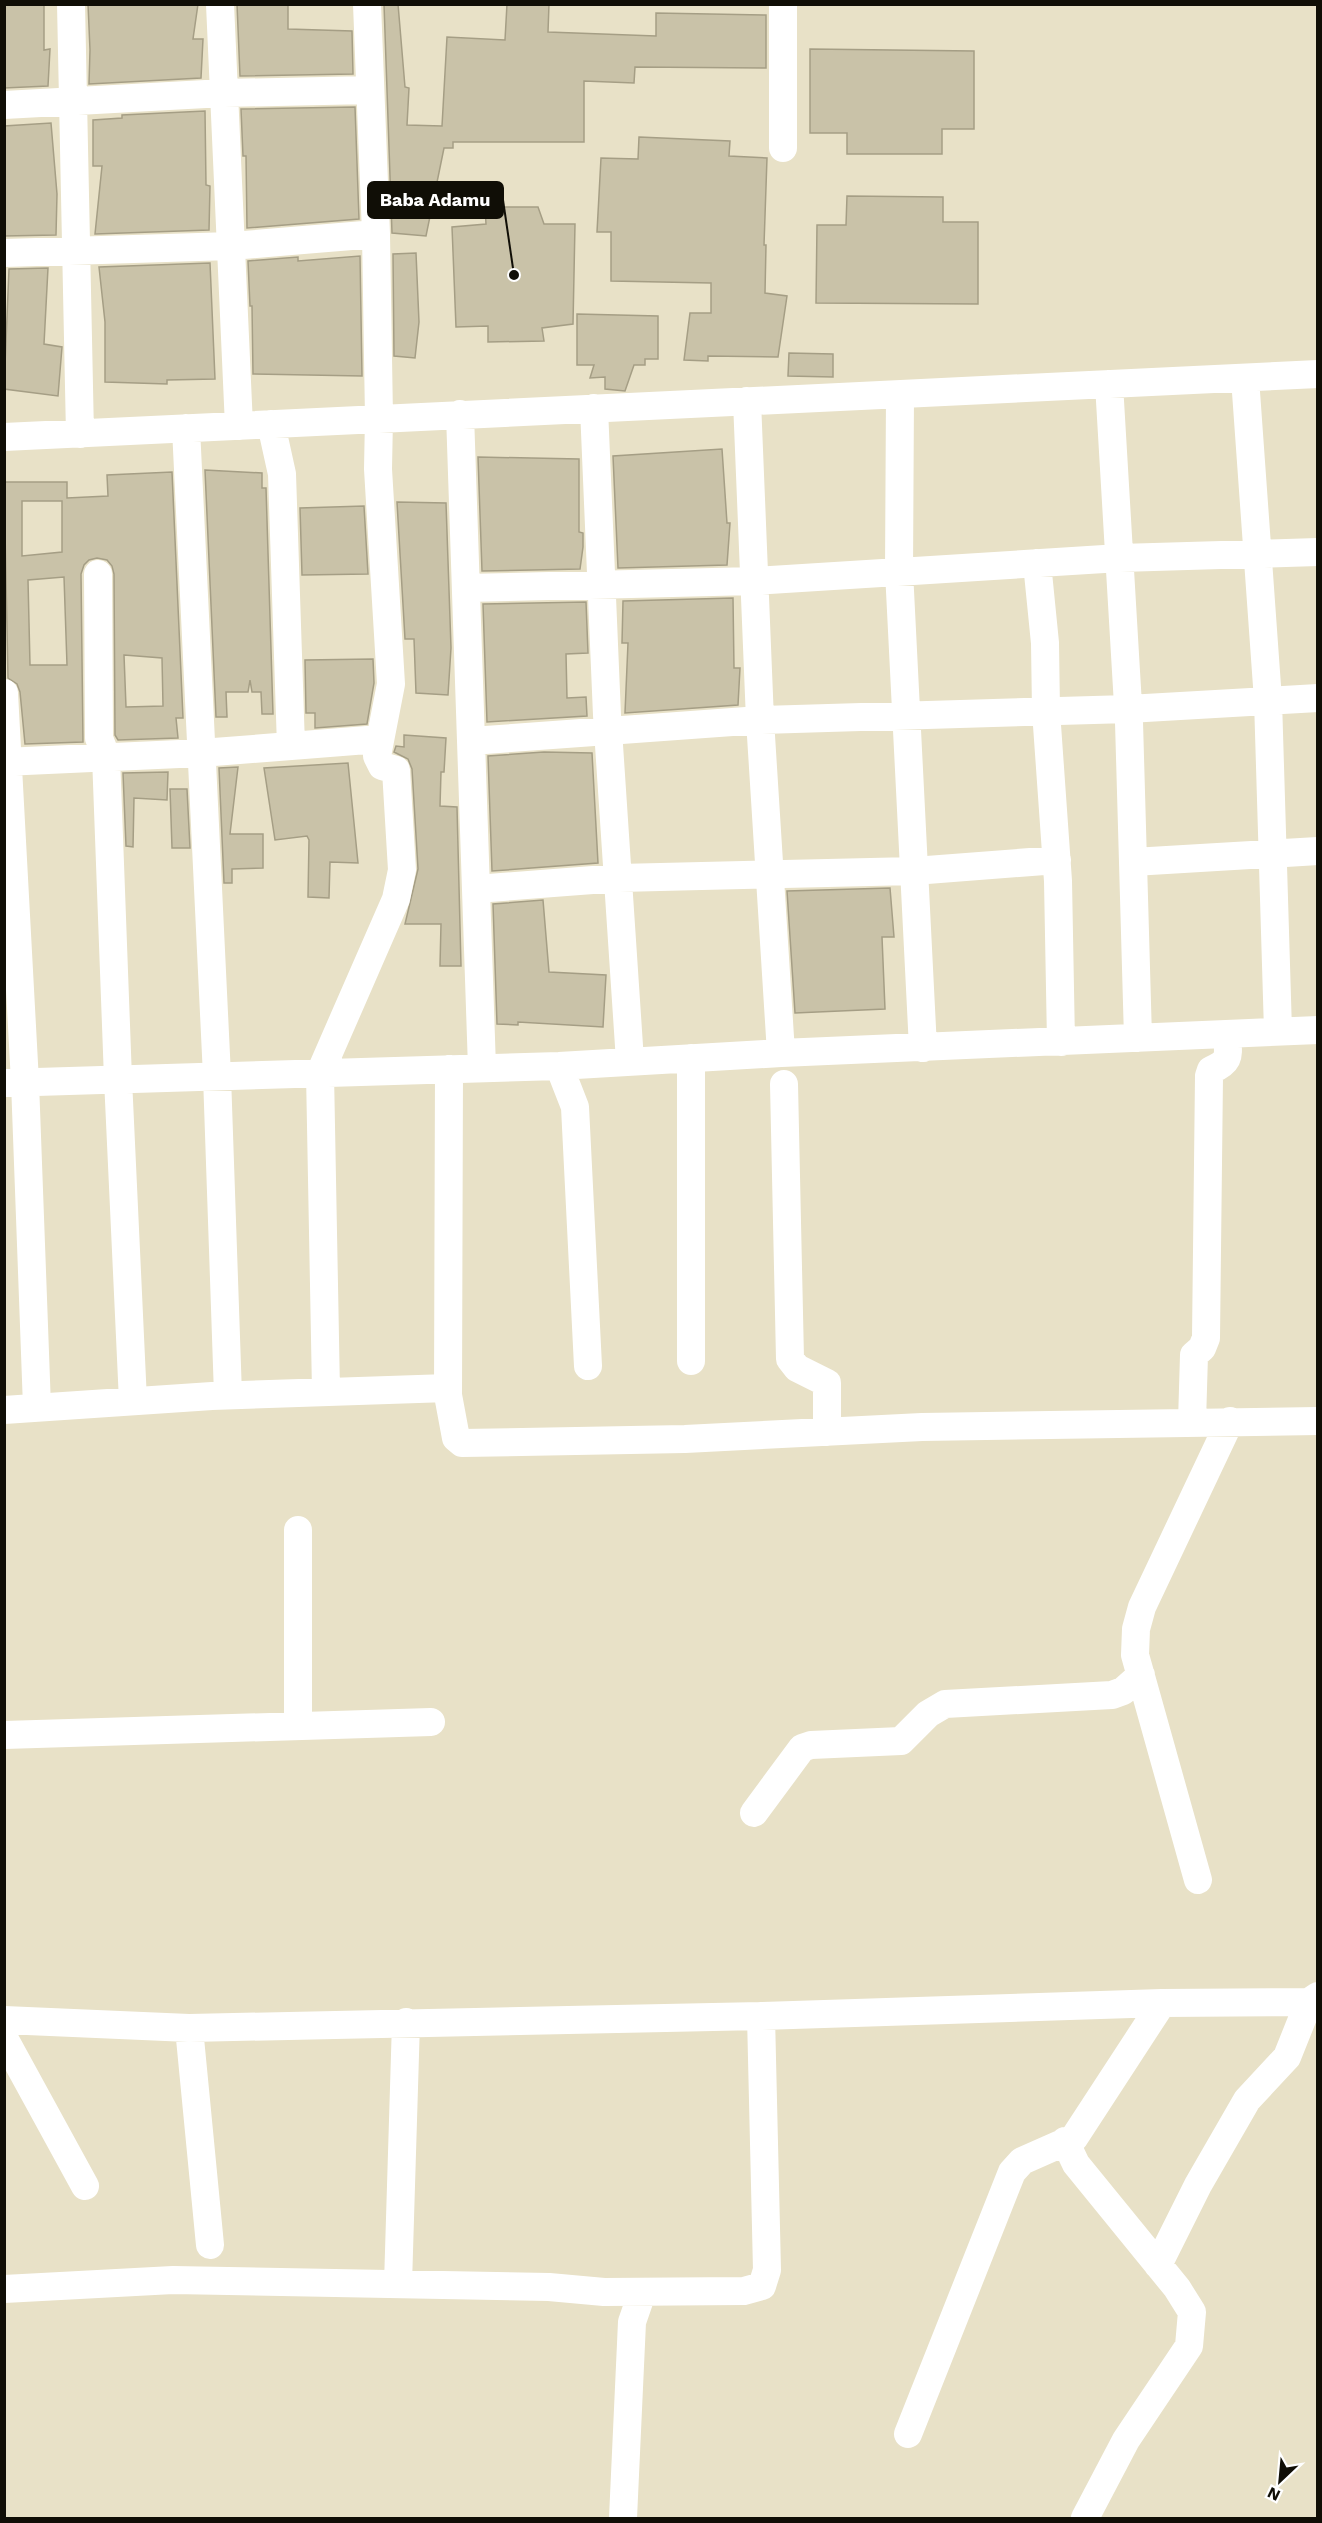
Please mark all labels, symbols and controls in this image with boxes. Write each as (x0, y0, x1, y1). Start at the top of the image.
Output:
callout: Baba Adamu (368, 182, 503, 218)
text: Baba Adamu (380, 189, 490, 210)
north arrow (1250, 2451, 1310, 2511)
text: N (1264, 2483, 1283, 2505)

